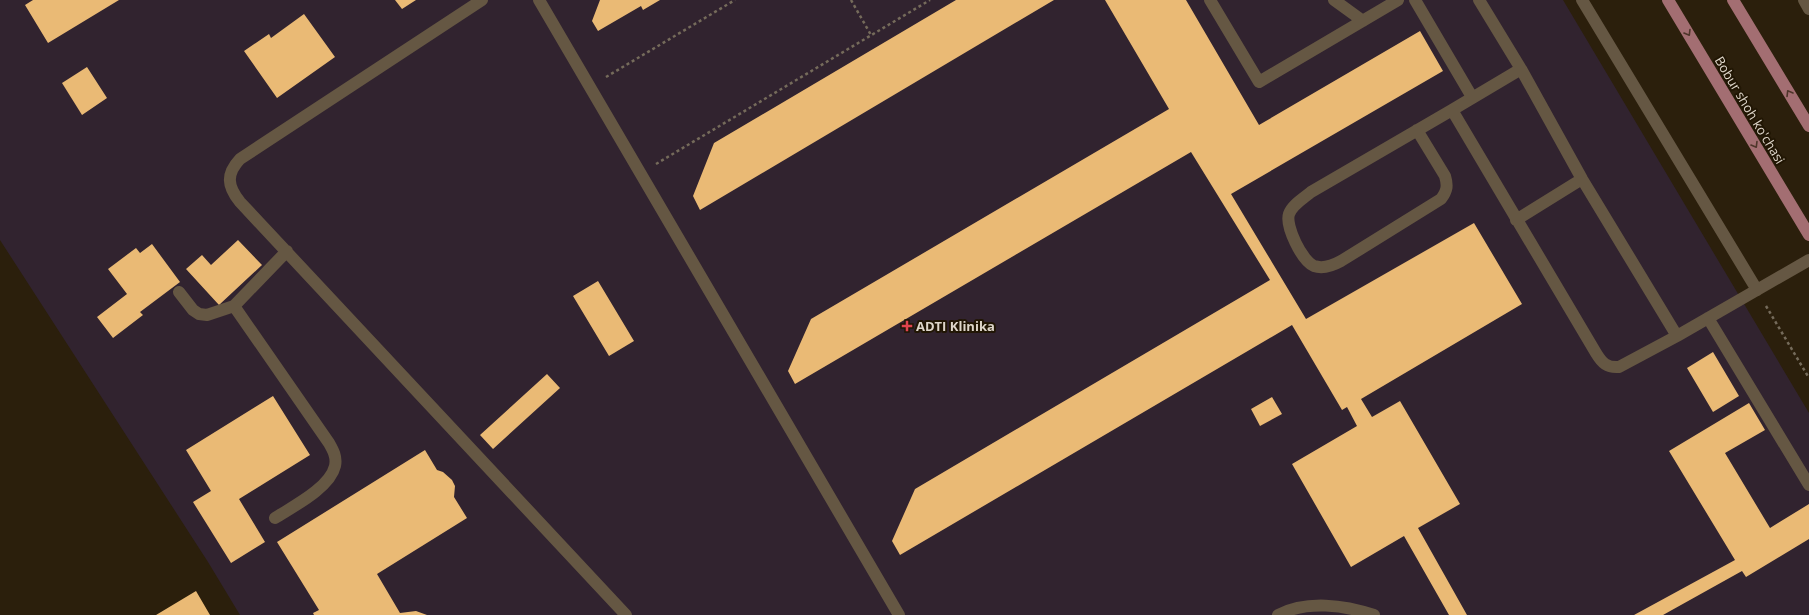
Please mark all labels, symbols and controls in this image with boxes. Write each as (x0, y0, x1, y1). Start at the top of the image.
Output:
one-way arrow (1683, 29, 1690, 36)
street label: Bobur shoh ko'chasi (1711, 53, 1789, 167)
one-way arrow (1786, 90, 1794, 97)
one-way arrow (1750, 141, 1757, 148)
place label: ADTI Klinika (916, 317, 995, 335)
marker: ADTI Klinika (901, 320, 913, 332)

